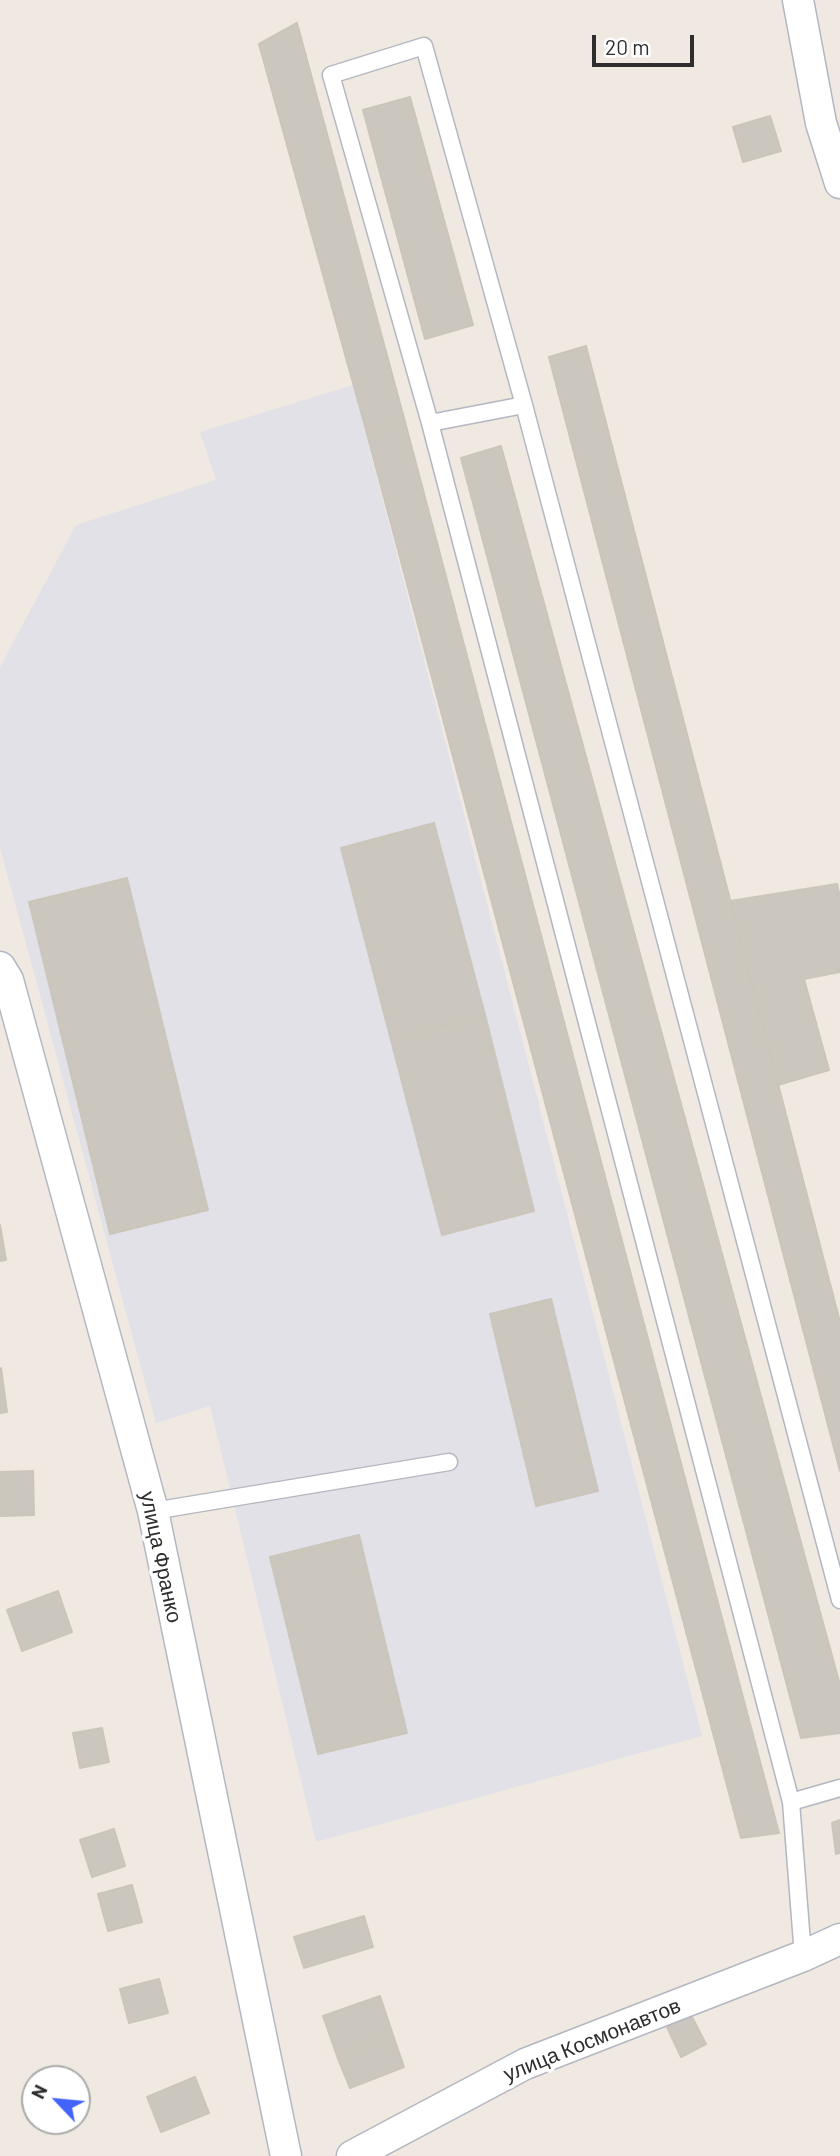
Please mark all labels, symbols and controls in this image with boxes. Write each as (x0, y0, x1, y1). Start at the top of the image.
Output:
scale bar (595, 21, 696, 65)
text: 20 m (605, 34, 650, 59)
street label: улица Франко (135, 1489, 187, 1625)
street label: улица Космонавтов (500, 1993, 684, 2087)
north arrow (21, 2065, 91, 2135)
text: N (25, 2081, 52, 2102)

